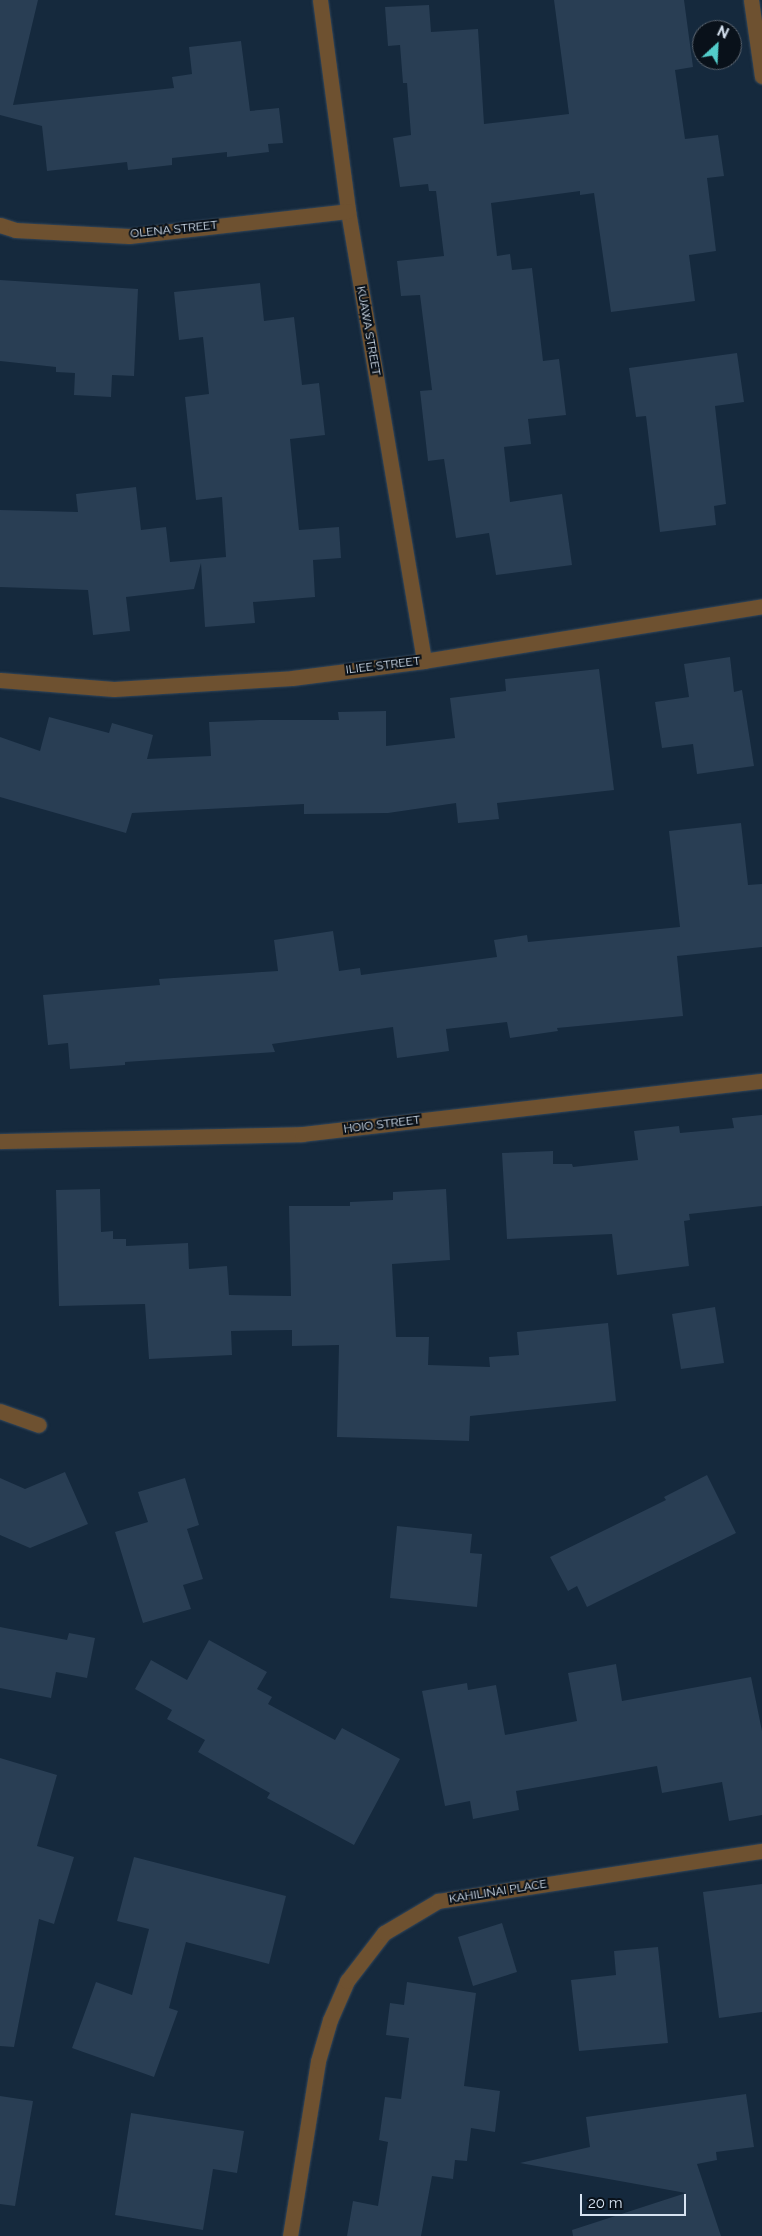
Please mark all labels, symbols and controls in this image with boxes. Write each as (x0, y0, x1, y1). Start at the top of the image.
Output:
north arrow (692, 20, 742, 70)
text: N (715, 23, 731, 42)
street label: OLENA STREET (129, 218, 219, 242)
street label: KUAWA STREET (353, 285, 383, 377)
street label: ILIEE STREET (345, 654, 421, 678)
street label: HOIO STREET (343, 1113, 421, 1137)
street label: KAHILINAI PLACE (448, 1877, 548, 1907)
scale bar (582, 2184, 688, 2216)
text: 20 m (588, 2194, 623, 2212)

